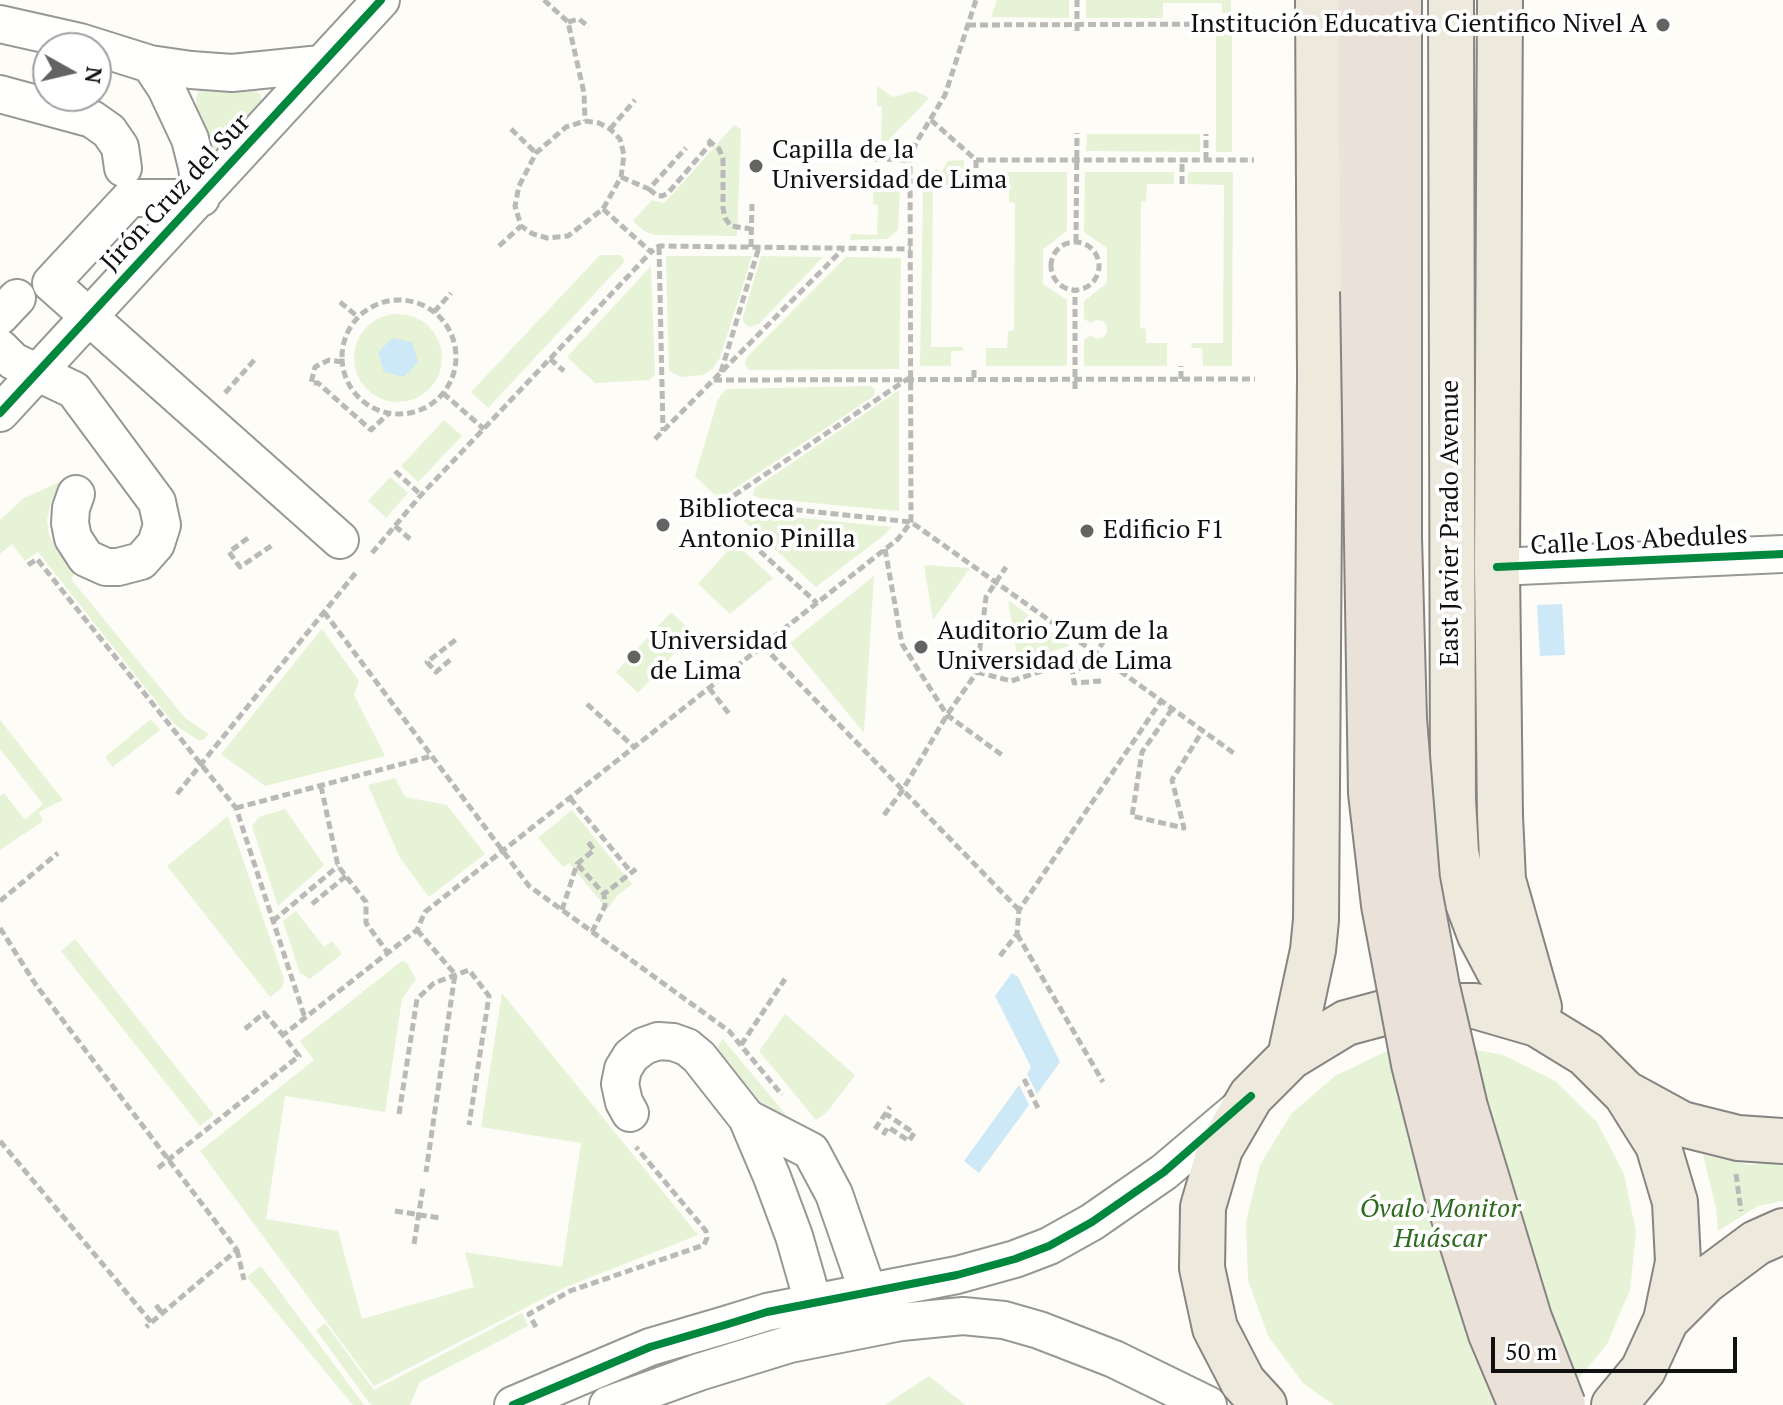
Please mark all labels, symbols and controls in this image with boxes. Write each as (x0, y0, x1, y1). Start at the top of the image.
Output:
place label: Institución Educativa Cientifico Nivel A (1190, 9, 1647, 41)
marker: Institución Educativa Cientifico Nivel A (1654, 16, 1672, 34)
north arrow (32, 32, 112, 112)
text: N (79, 65, 110, 85)
street label: Jirón Cruz del Sur (95, 108, 257, 278)
place label: Capilla de la Universidad de Lima (772, 135, 1007, 196)
marker: Capilla de la Universidad de Lima (747, 157, 765, 175)
street label: East Javier Prado Avenue (1435, 380, 1467, 666)
place label: Biblioteca Antonio Pinilla (679, 494, 856, 556)
place label: Edificio F1 (1103, 515, 1225, 547)
marker: Biblioteca Antonio Pinilla (654, 516, 672, 534)
street label: Calle Los Abedules (1529, 520, 1749, 562)
marker: Edificio F1 (1078, 522, 1096, 540)
place label: Auditorio Zum de la Universidad de Lima (937, 616, 1172, 678)
place label: Universidad de Lima (650, 626, 788, 688)
marker: Auditorio Zum de la Universidad de Lima (912, 638, 930, 656)
marker: Universidad de Lima (625, 648, 643, 666)
park label: Óvalo Monitor Huáscar (1360, 1194, 1520, 1256)
scale bar (1495, 1321, 1741, 1371)
text: 50 m (1505, 1335, 1557, 1367)

